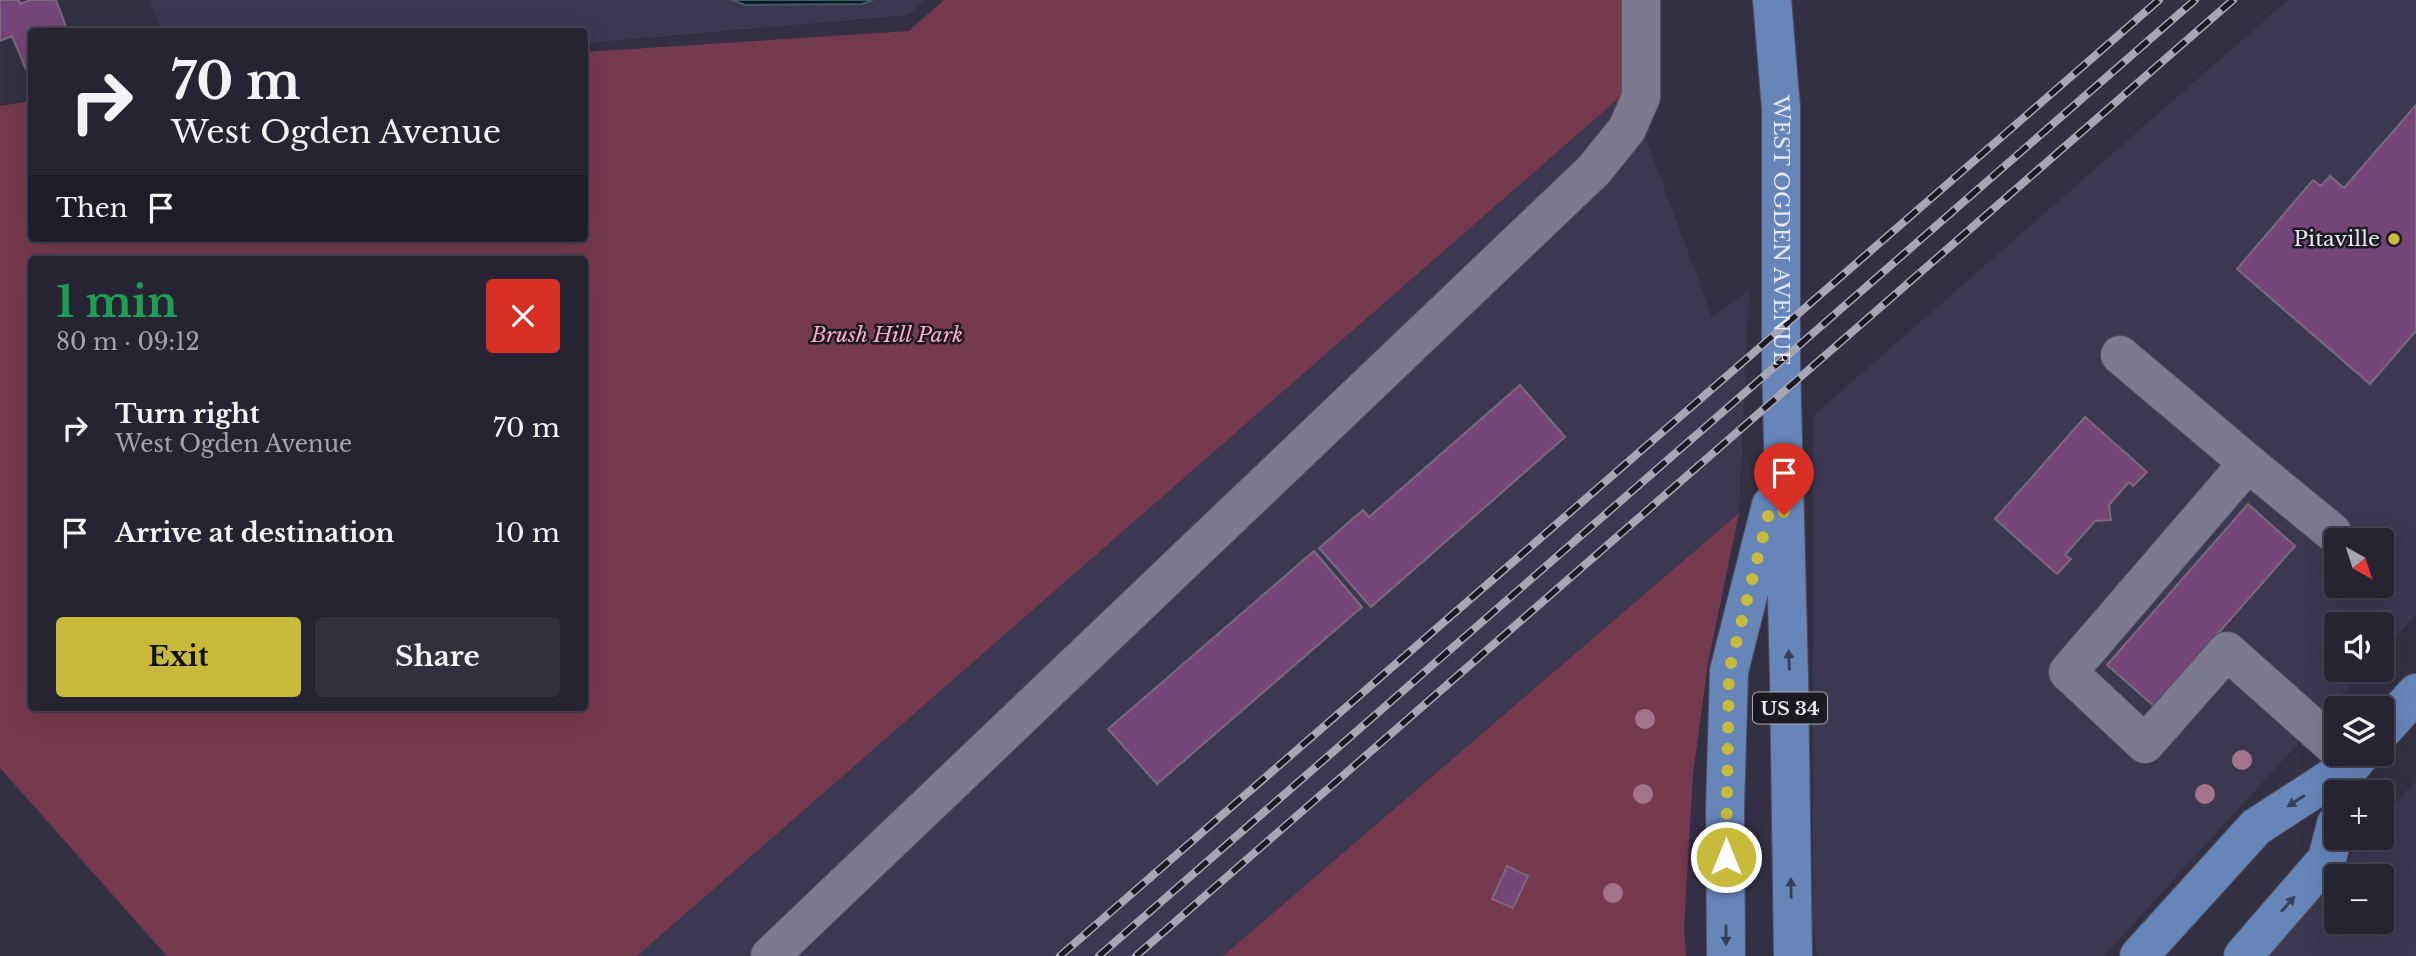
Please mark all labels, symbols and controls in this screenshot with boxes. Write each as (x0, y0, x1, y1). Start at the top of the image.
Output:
text: 70 m (171, 51, 301, 112)
icon: right (56, 56, 147, 147)
street label: WEST OGDEN AVENUE (1767, 94, 1795, 366)
text: West Ogden Avenue (171, 112, 501, 152)
icon: arrive (142, 189, 180, 227)
text: Then (56, 192, 128, 224)
place label: Pitaville (2294, 226, 2380, 252)
marker: Pitaville (2386, 231, 2402, 247)
text: 1 min (56, 276, 178, 328)
button: close (486, 279, 560, 353)
park label: Brush Hill Park (810, 322, 963, 348)
text: 80 m · 09:12 (56, 328, 200, 356)
text: Turn right (115, 398, 260, 430)
icon: right (56, 409, 94, 447)
text: 70 m (493, 412, 560, 444)
text: West Ogden Avenue (115, 430, 352, 458)
pin (1754, 443, 1814, 515)
icon: arrive (1765, 454, 1803, 492)
icon: arrive (56, 514, 94, 552)
text: Arrive at destination (115, 517, 395, 549)
text: 10 m (494, 517, 560, 549)
north arrow (2324, 528, 2394, 598)
map controls (2324, 528, 2394, 934)
button: sound (2324, 612, 2394, 682)
button: Exit (56, 617, 301, 697)
button: Share (315, 617, 560, 697)
one-way arrow (1783, 649, 1794, 671)
road number: US 34 (1753, 692, 1827, 723)
button: layers (2324, 696, 2394, 766)
button: + (2324, 780, 2394, 850)
one-way arrow (2286, 794, 2305, 807)
position arrow (1689, 820, 1763, 894)
button: − (2324, 864, 2394, 934)
one-way arrow (1785, 877, 1797, 899)
one-way arrow (2280, 896, 2295, 913)
one-way arrow (1720, 924, 1732, 946)

